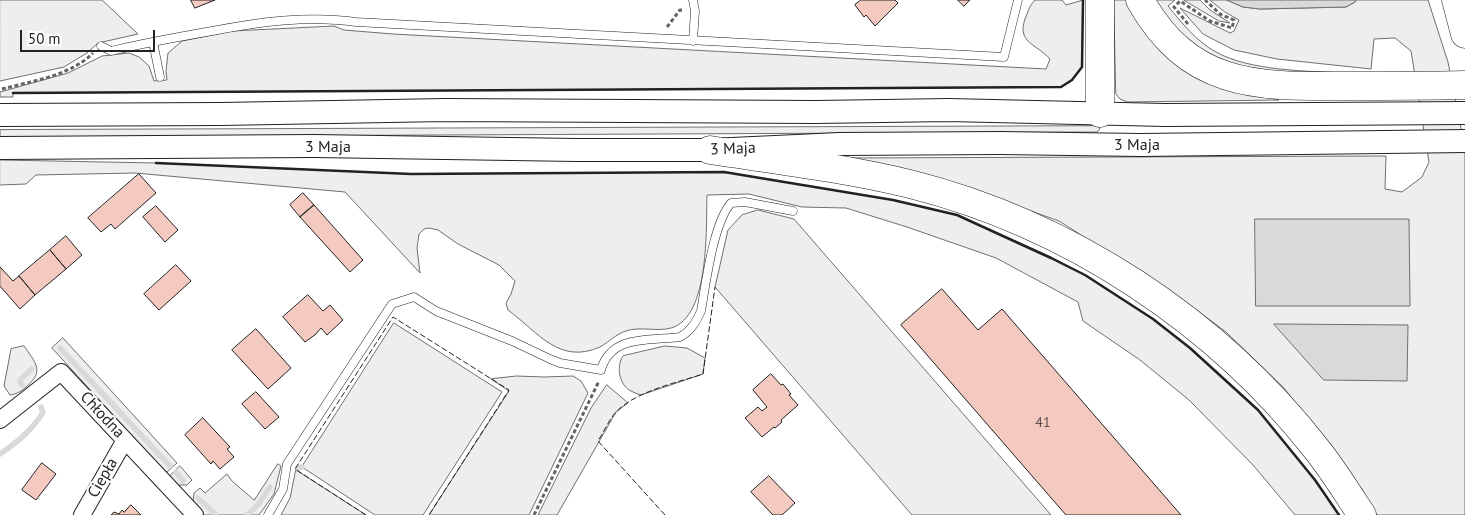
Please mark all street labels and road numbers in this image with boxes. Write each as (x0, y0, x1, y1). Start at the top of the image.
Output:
street label: 3 Maja (1114, 135, 1160, 155)
street label: 3 Maja (305, 137, 351, 157)
street label: 3 Maja (710, 139, 756, 159)
street label: Chłodna (76, 388, 128, 442)
street label: Ciepła (84, 455, 122, 501)

